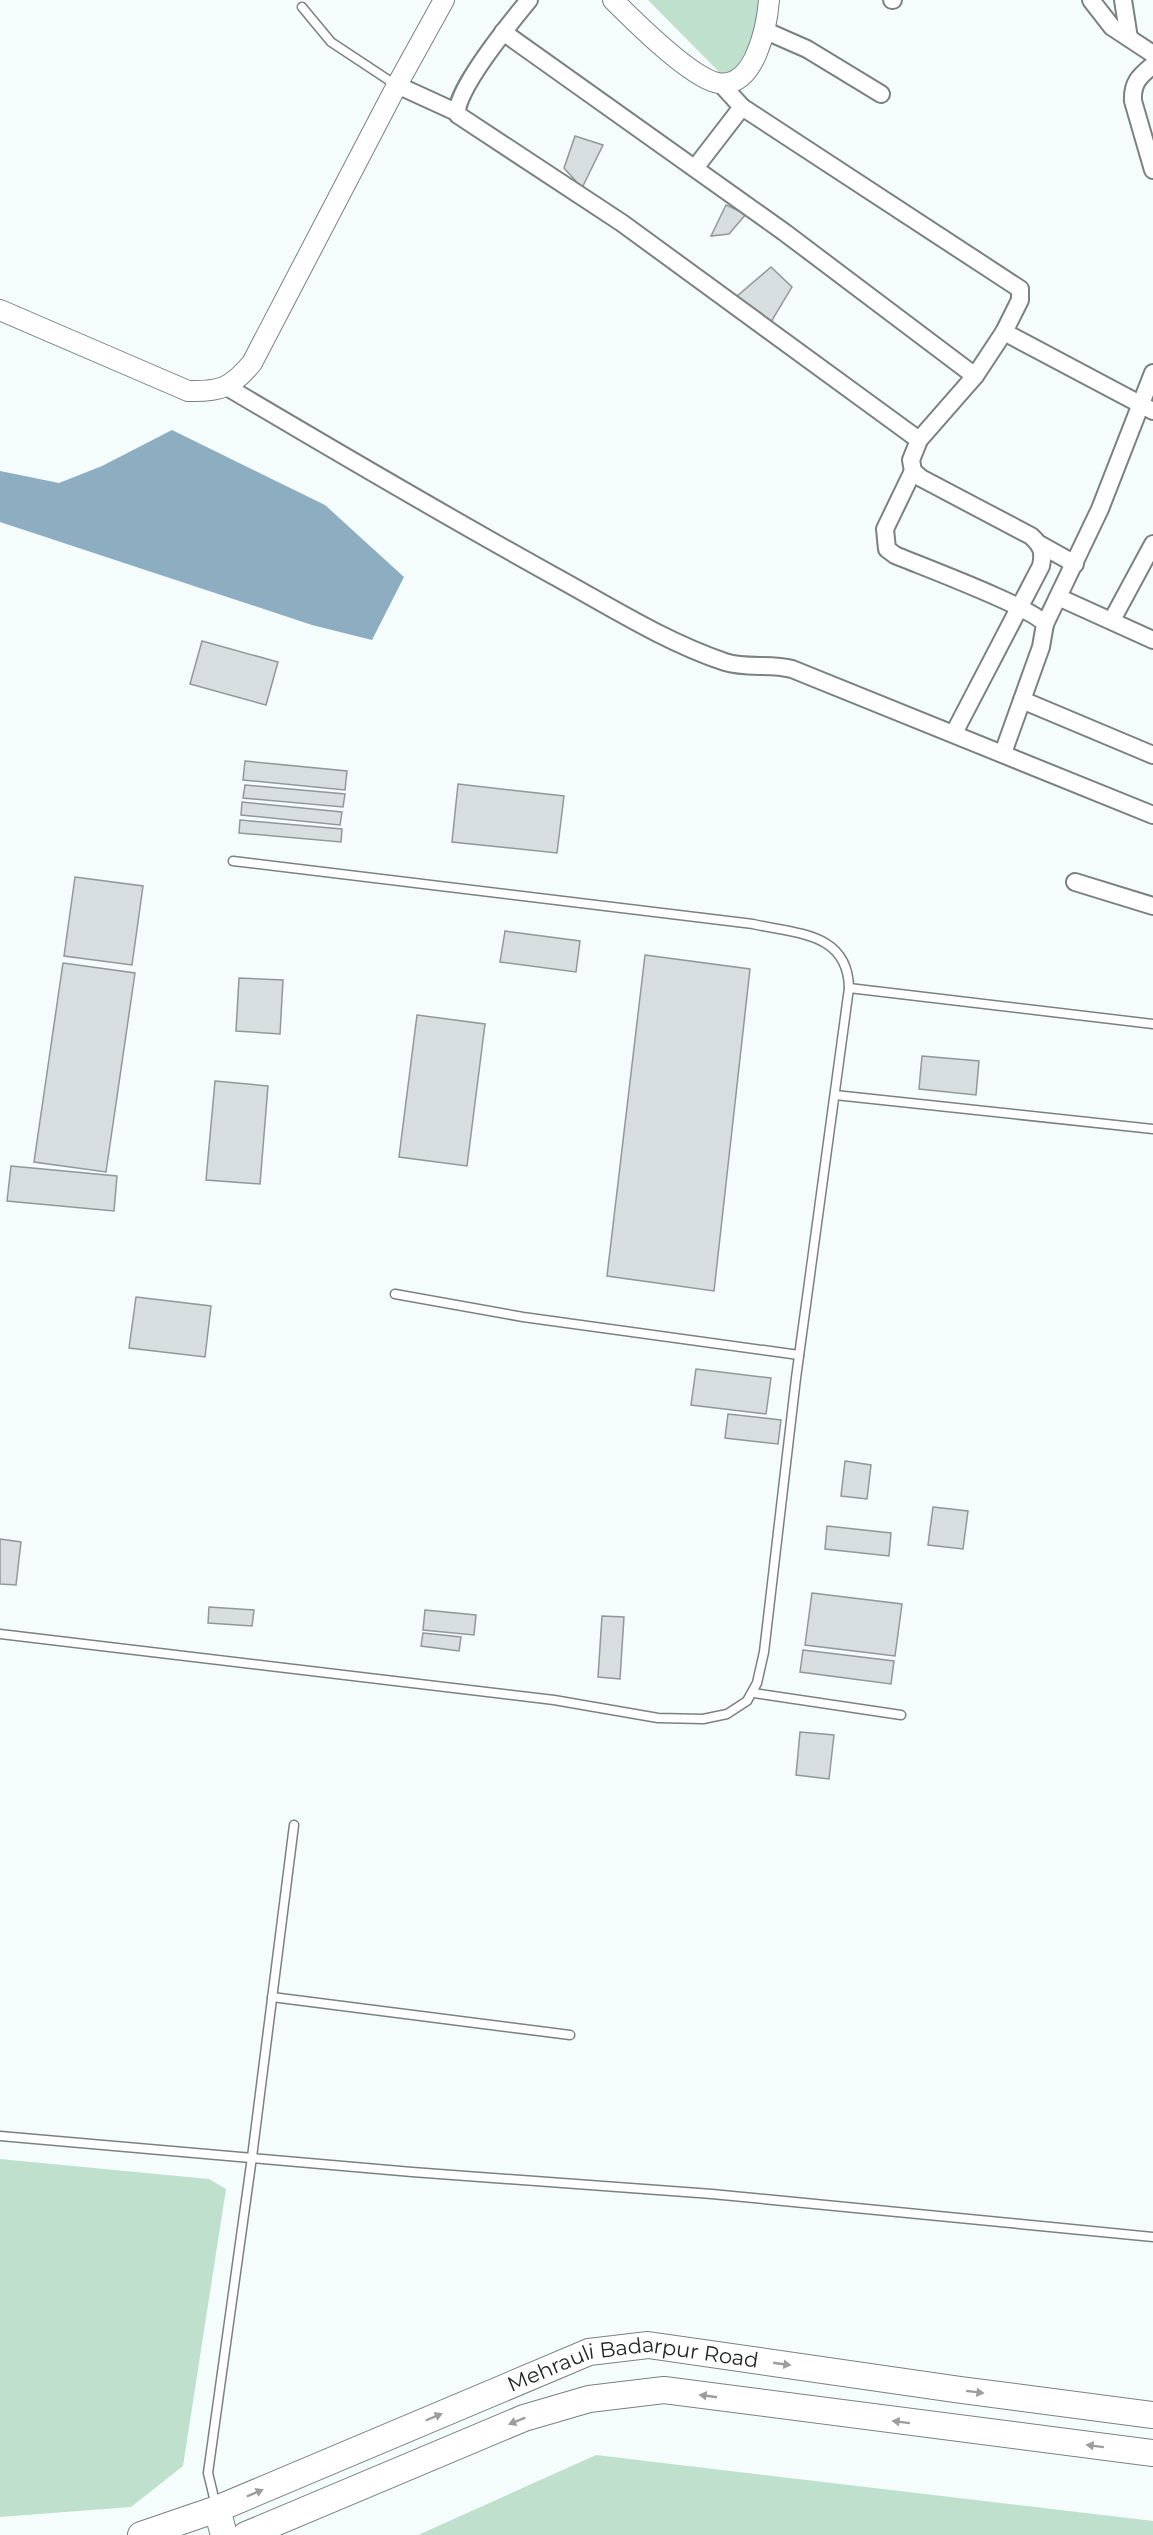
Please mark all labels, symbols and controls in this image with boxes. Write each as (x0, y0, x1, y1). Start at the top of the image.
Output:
street label: Mehrauli Badarpur Road (504, 2331, 760, 2397)
one-way arrow (773, 2360, 792, 2369)
one-way arrow (966, 2387, 985, 2397)
one-way arrow (698, 2392, 717, 2401)
one-way arrow (426, 2412, 444, 2422)
one-way arrow (508, 2416, 526, 2426)
one-way arrow (892, 2417, 911, 2427)
one-way arrow (1085, 2441, 1104, 2450)
one-way arrow (246, 2488, 264, 2498)

